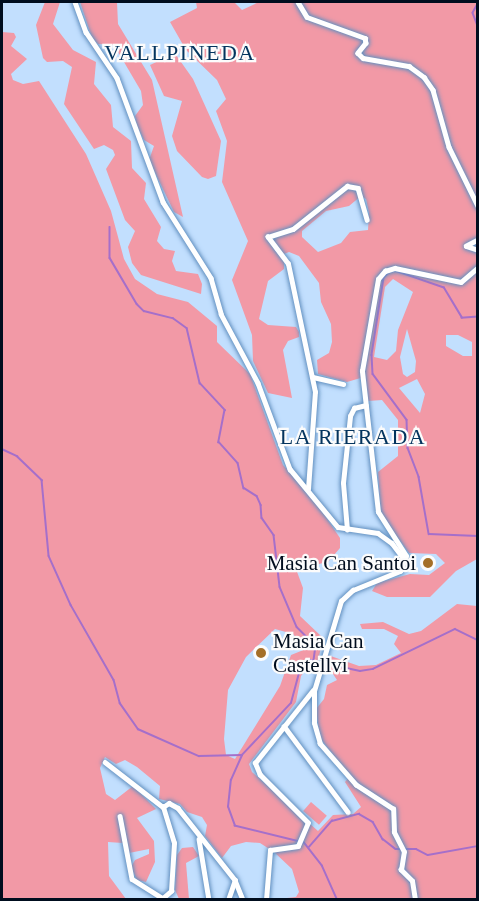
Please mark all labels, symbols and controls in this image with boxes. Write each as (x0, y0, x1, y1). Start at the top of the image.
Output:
district label: VALLPINEDA (104, 40, 256, 66)
district label: LA RIERADA (279, 424, 427, 450)
place label: Masia Can Santoi (267, 550, 416, 576)
marker: Masia Can Santoi (421, 556, 435, 570)
place label: Masia Can Castellví (273, 628, 363, 678)
marker: Masia Can Castellví (254, 646, 268, 660)

